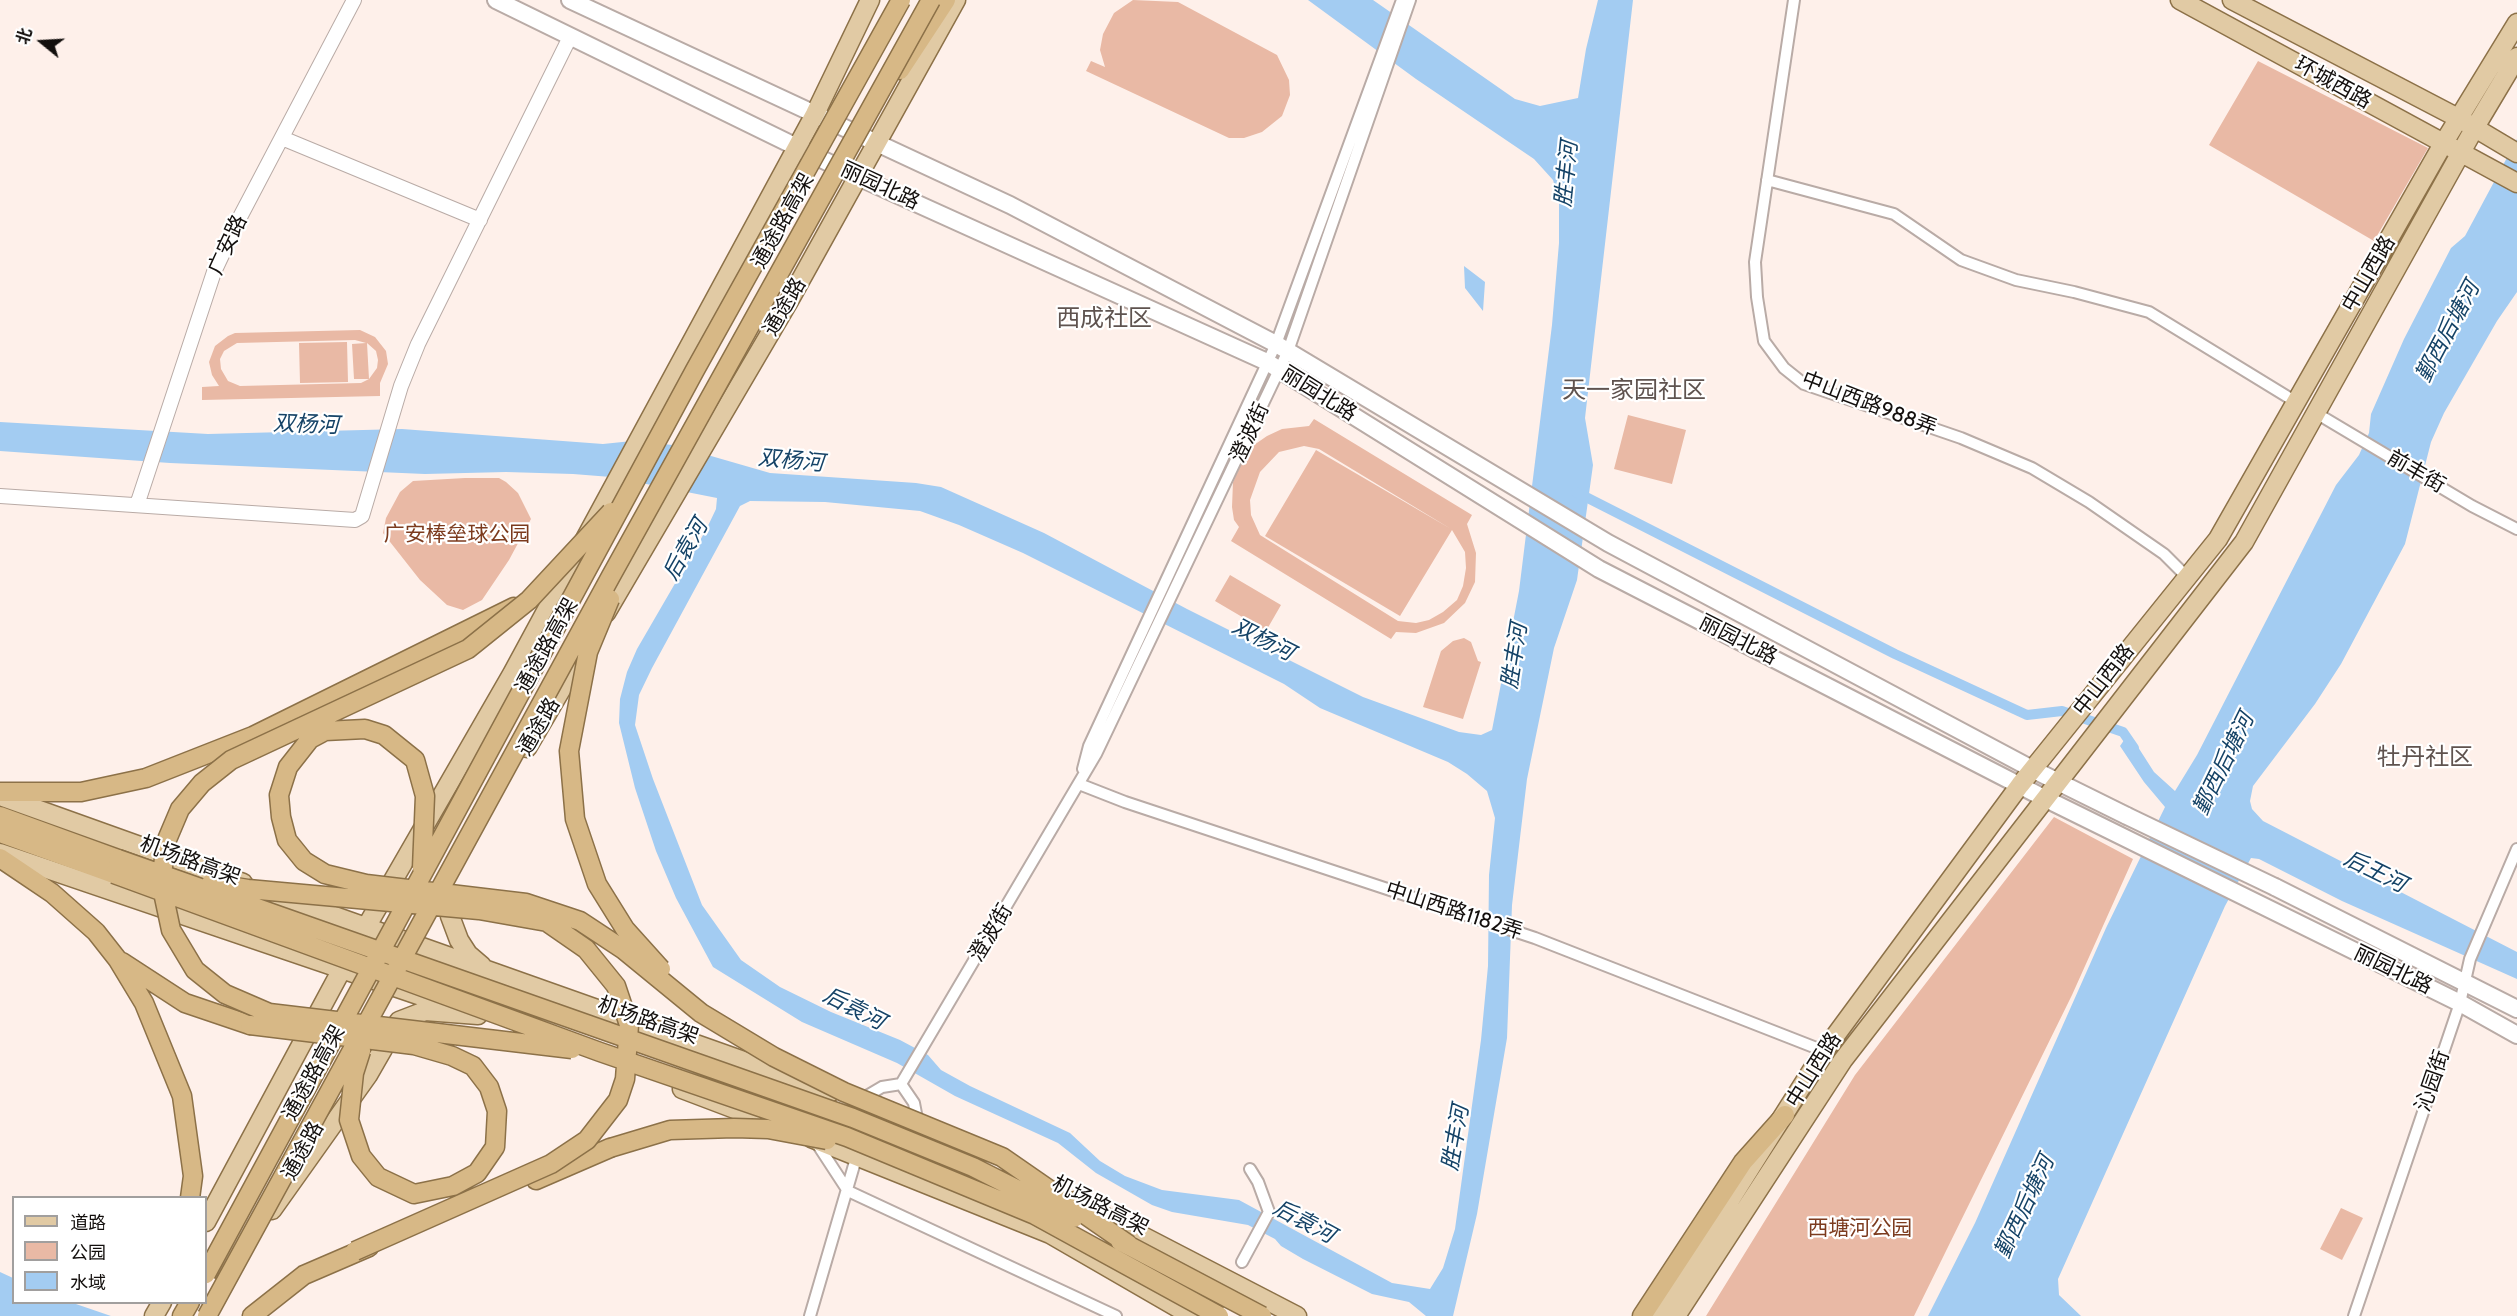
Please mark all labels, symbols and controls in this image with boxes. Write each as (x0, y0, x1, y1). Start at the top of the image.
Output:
north arrow (12, 12, 72, 72)
text: 北 (13, 26, 36, 47)
street label: 环城西路 (2290, 52, 2376, 114)
water label: 胜丰河 (1550, 140, 1584, 208)
street label: 丽园北路 (837, 157, 923, 215)
street label: 通途路高架 (747, 169, 819, 273)
street label: 广安路 (203, 211, 253, 279)
street label: 中山西路 (2337, 231, 2401, 317)
street label: 通途路 (758, 273, 812, 341)
water label: 鄞西后塘河 (2411, 277, 2485, 387)
district label: 西成社区 (1056, 305, 1152, 333)
street label: 丽园北路 (1277, 361, 1361, 427)
street label: 中山西路988弄 (1798, 367, 1940, 441)
district label: 天一家园社区 (1562, 377, 1706, 405)
street label: 澄波街 (1225, 399, 1275, 467)
water label: 双杨河 (273, 411, 339, 439)
water label: 双杨河 (757, 445, 825, 477)
street label: 前丰街 (2382, 445, 2450, 499)
water label: 后袁河 (658, 515, 714, 585)
park label: 广安棒垒球公园 (384, 522, 530, 548)
street label: 通途路高架 (511, 594, 583, 698)
street label: 丽园北路 (1695, 610, 1781, 670)
water label: 双杨河 (1228, 613, 1298, 667)
water label: 胜丰河 (1497, 621, 1533, 691)
street label: 中山西路 (2068, 639, 2140, 721)
street label: 通途路 (512, 693, 566, 761)
water label: 鄞西后塘河 (2188, 709, 2260, 819)
district label: 牡丹社区 (2377, 744, 2473, 772)
street label: 机场路高架 (136, 831, 244, 891)
water label: 后王河 (2340, 846, 2410, 898)
street label: 中山西路1182弄 (1382, 877, 1526, 945)
street label: 澄波街 (964, 900, 1018, 966)
street label: 丽园北路 (2350, 940, 2436, 1000)
water label: 后袁河 (819, 982, 889, 1036)
street label: 机场路高架 (594, 992, 702, 1050)
street label: 通途路高架 (278, 1021, 350, 1125)
street label: 中山西路 (1781, 1028, 1847, 1112)
street label: 沁园街 (2411, 1047, 2455, 1115)
water label: 胜丰河 (1437, 1103, 1475, 1173)
street label: 通途路 (277, 1117, 329, 1185)
water label: 鄞西后塘河 (1990, 1152, 2060, 1262)
street label: 机场路高架 (1048, 1171, 1152, 1241)
water label: 后袁河 (1269, 1195, 1339, 1249)
legend (12, 1196, 207, 1304)
text: 道路 (70, 1212, 106, 1234)
park label: 西塘河公园 (1808, 1216, 1912, 1242)
text: 公园 (70, 1242, 106, 1264)
text: 水域 (70, 1272, 106, 1294)

